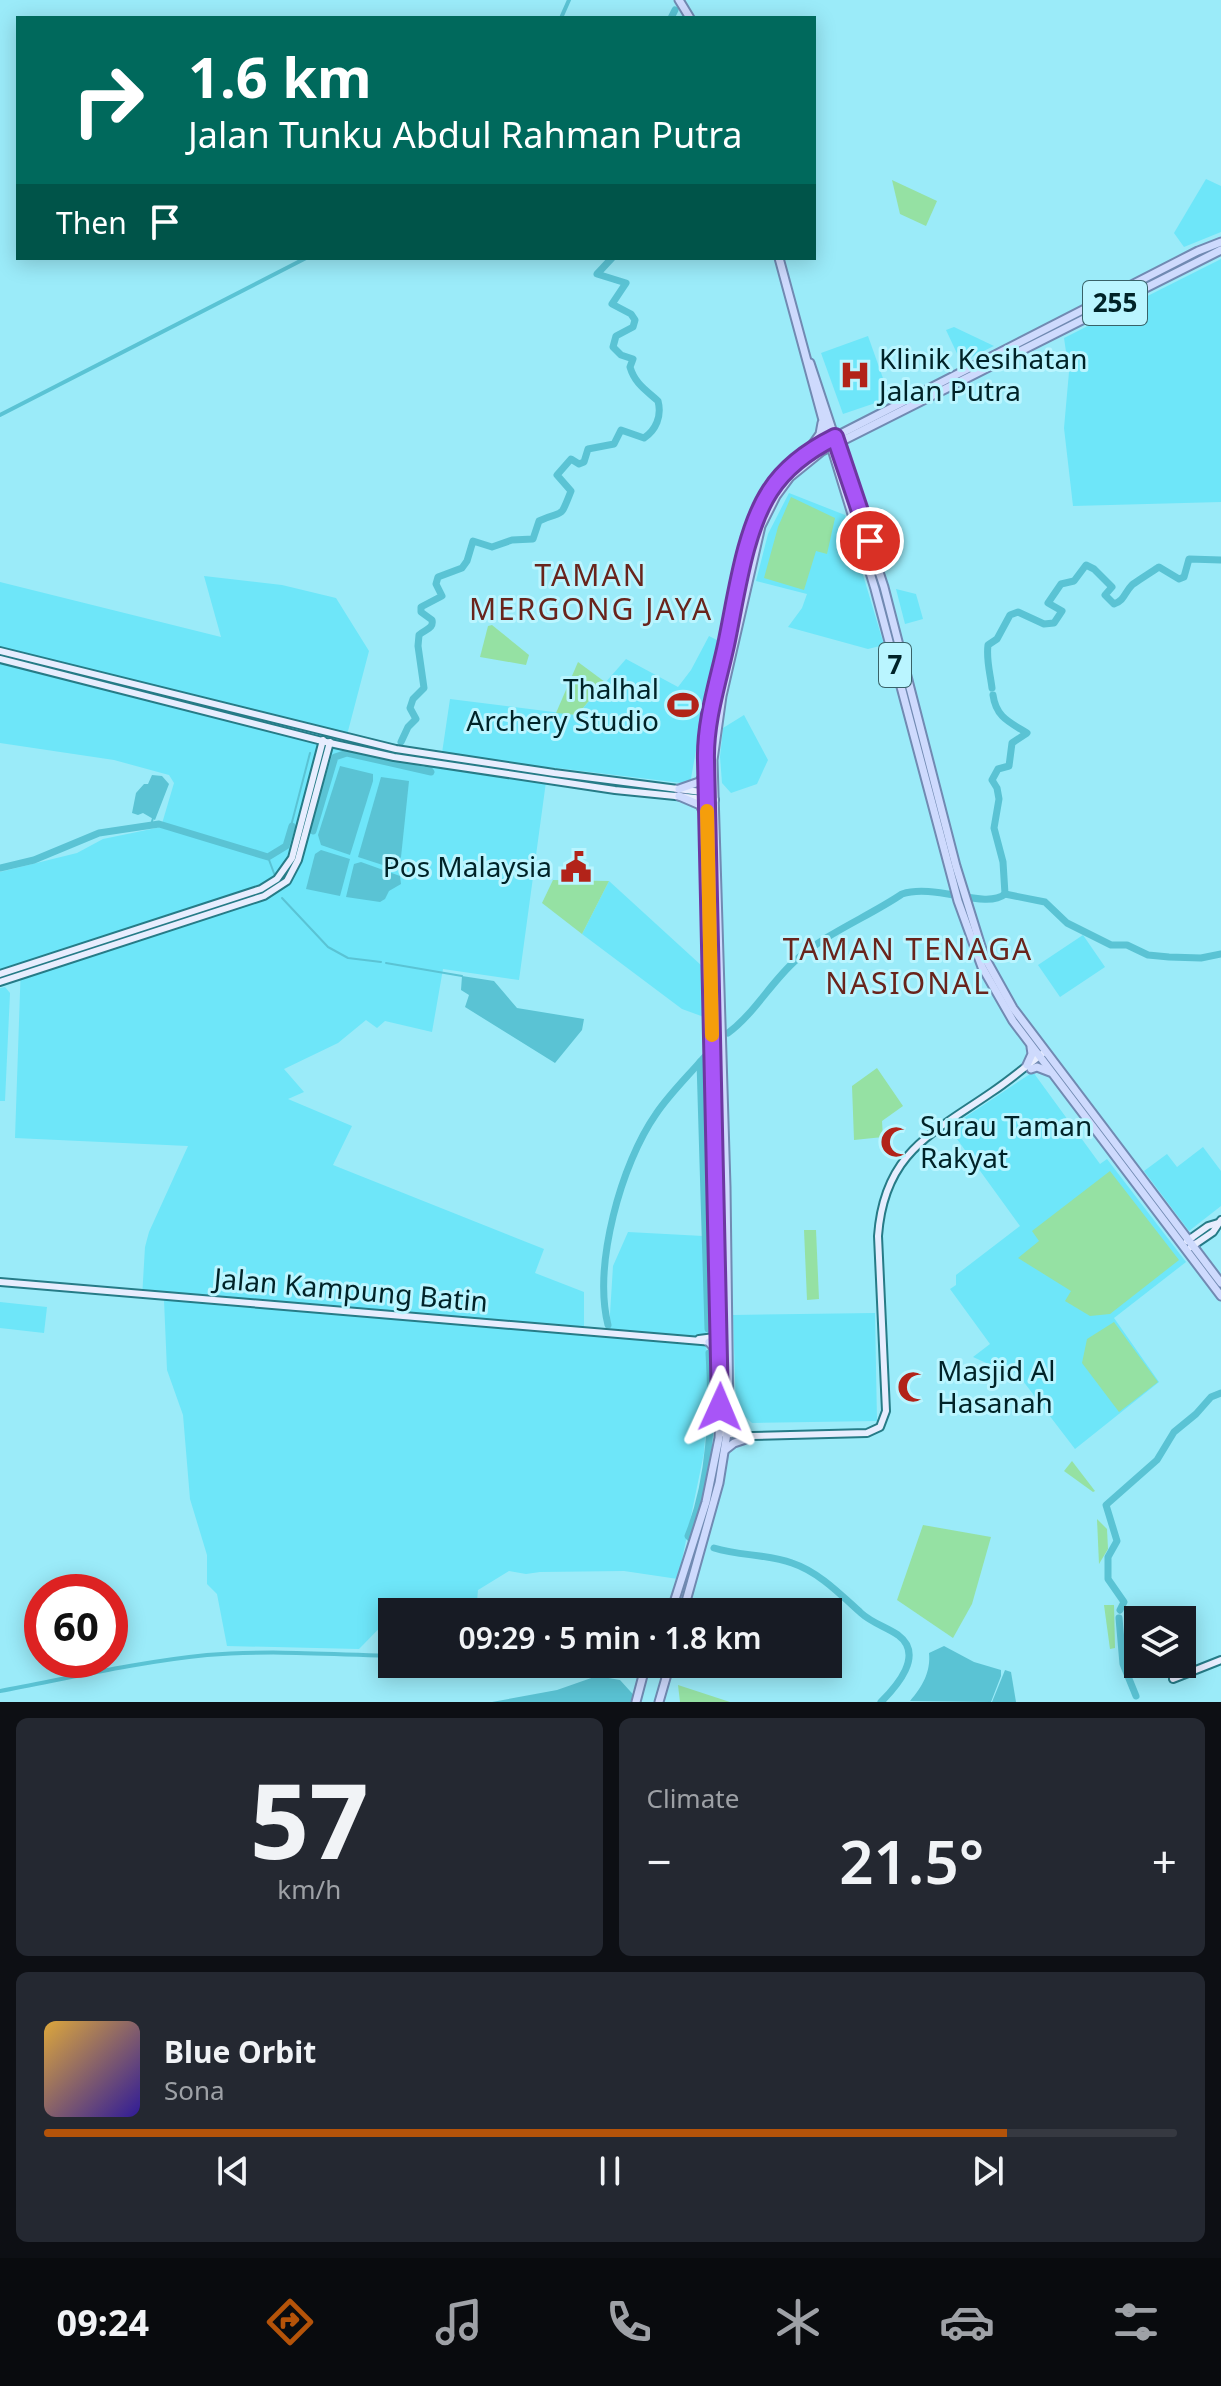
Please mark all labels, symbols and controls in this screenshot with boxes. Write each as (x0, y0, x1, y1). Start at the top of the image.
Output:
text: 1.6 km (188, 38, 372, 114)
icon: right (56, 48, 160, 152)
text: Jalan Tunku Abdul Rahman Putra (188, 110, 743, 159)
icon: arrive (143, 200, 187, 244)
text: Then (56, 202, 127, 243)
road number: 255 (1083, 281, 1147, 325)
place label: Klinik Kesihatan Jalan Putra (876, 339, 1087, 409)
hospital icon: Klinik Kesihatan Jalan Putra (838, 358, 872, 392)
pin (836, 507, 904, 575)
icon: arrive (848, 519, 892, 563)
district label: TAMAN MERGONG JAYA (469, 554, 713, 629)
road number: 7 (879, 643, 911, 687)
place label: Thalhal Archery Studio (466, 669, 659, 739)
sports icon: Thalhal Archery Studio (666, 688, 700, 722)
place label: Pos Malaysia (383, 847, 552, 885)
public building icon: Pos Malaysia (559, 850, 593, 884)
district label: TAMAN TENAGA NASIONAL (783, 928, 1033, 1003)
place label: Surau Taman Rakyat (920, 1106, 1092, 1176)
mosque icon: Surau Taman Rakyat (879, 1125, 913, 1159)
street label: Jalan Kampung Batin (209, 1258, 490, 1320)
place label: Masjid Al Hasanah (937, 1351, 1056, 1421)
position arrow (678, 1365, 762, 1449)
mosque icon: Masjid Al Hasanah (896, 1370, 930, 1404)
speed limit sign: 60 (24, 1574, 128, 1678)
map controls (1124, 1606, 1196, 1678)
button: layers (1124, 1606, 1196, 1678)
text: 09:29 · 5 min · 1.8 km (459, 1617, 761, 1658)
text: 57 (250, 1748, 369, 1889)
text: Climate (647, 1780, 739, 1816)
text: 21.5° (839, 1820, 984, 1902)
text: − (647, 1831, 672, 1891)
text: + (1152, 1831, 1177, 1891)
text: km/h (277, 1871, 341, 1907)
text: Blue Orbit (164, 2031, 316, 2072)
text: Sona (164, 2072, 225, 2108)
icon: previous (211, 2149, 255, 2193)
icon: pause (588, 2149, 632, 2193)
icon: next (966, 2149, 1010, 2193)
icon: directions (262, 2294, 318, 2350)
icon: music (431, 2294, 487, 2350)
icon: phone (601, 2294, 657, 2350)
icon: climate (770, 2294, 826, 2350)
icon: car (939, 2294, 995, 2350)
icon: filters (1108, 2294, 1164, 2350)
text: 09:24 (57, 2298, 149, 2347)

